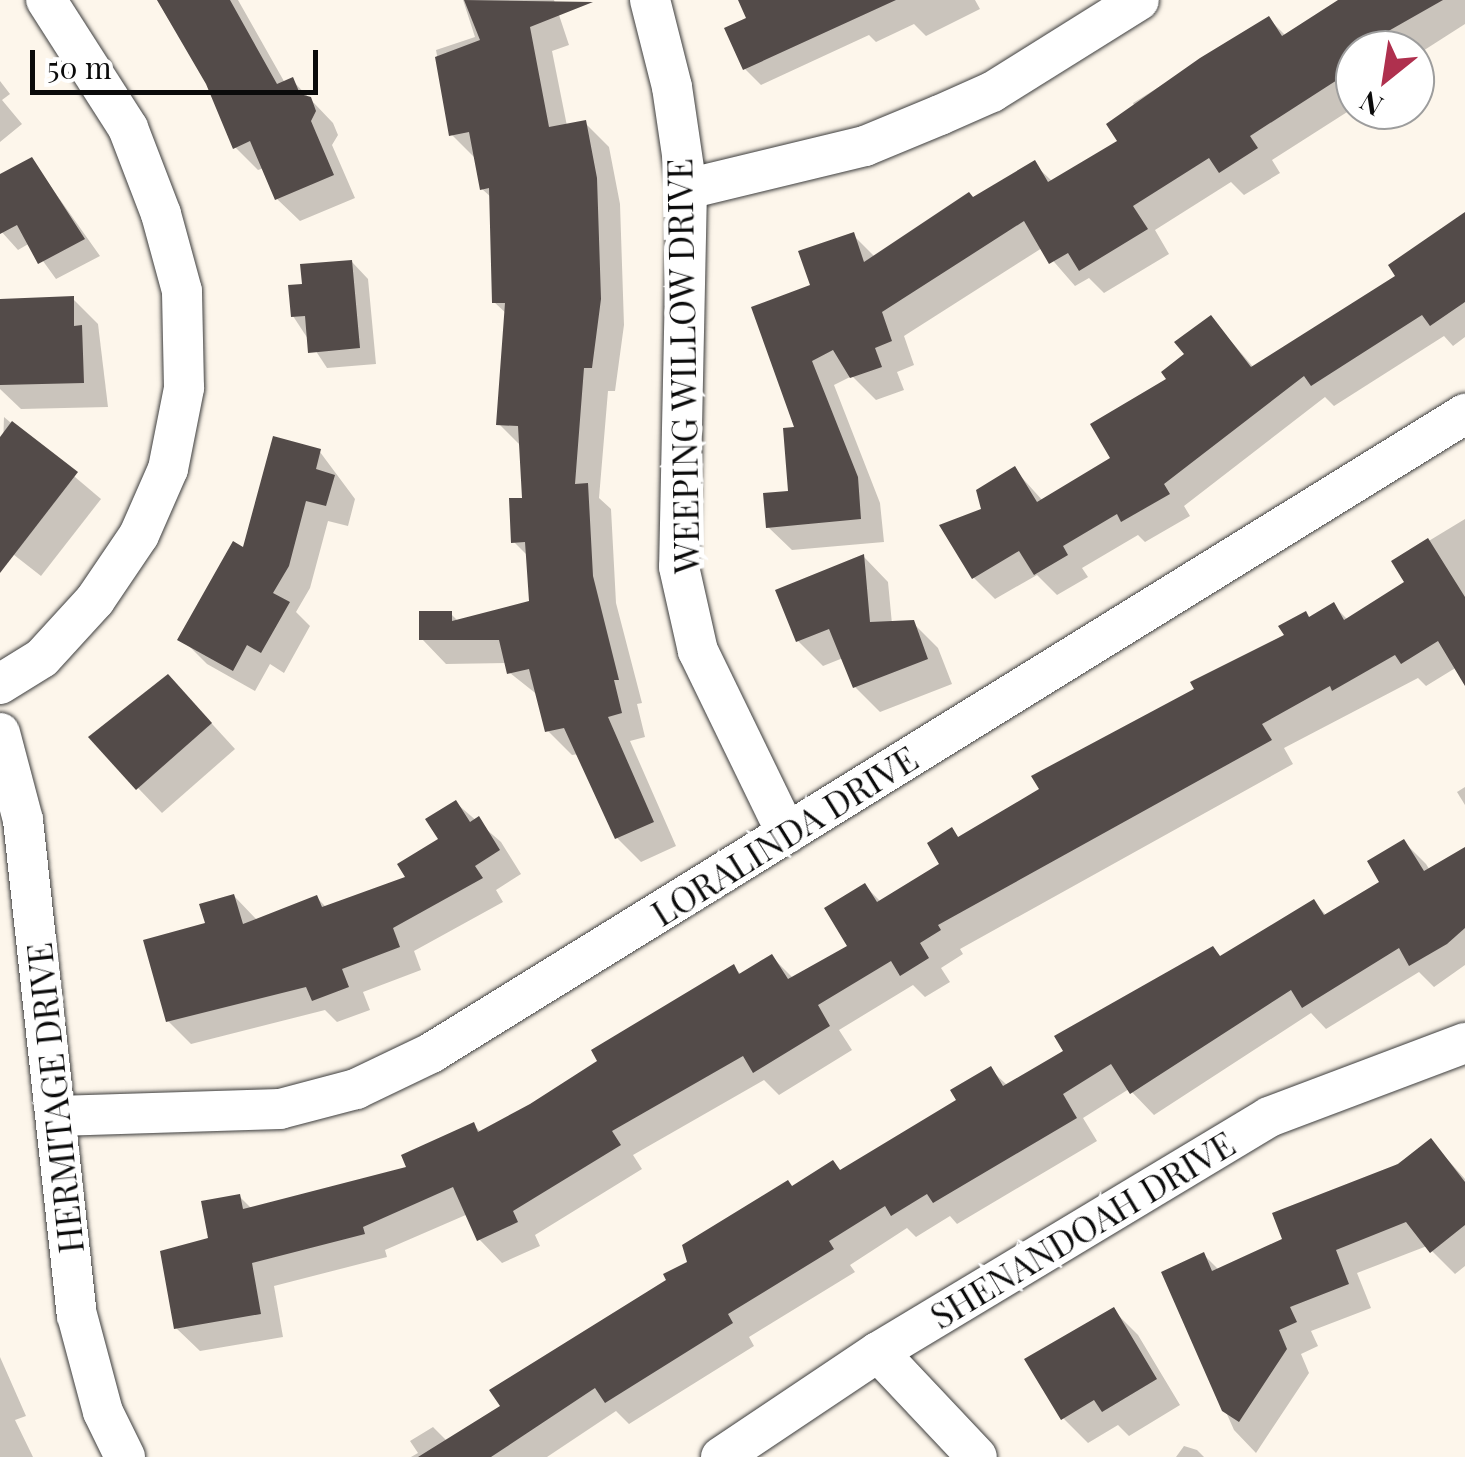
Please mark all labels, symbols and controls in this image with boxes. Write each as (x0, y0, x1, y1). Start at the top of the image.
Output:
scale bar (35, 30, 322, 92)
north arrow (1335, 30, 1435, 130)
text: 50 m (47, 47, 112, 87)
text: N (1353, 84, 1389, 126)
street label: WEEPING WILLOW DRIVE (657, 157, 707, 575)
street label: LORALINDA DRIVE (643, 736, 925, 934)
street label: HERMITAGE DRIVE (17, 941, 91, 1255)
street label: SHENANDOAH DRIVE (922, 1122, 1242, 1336)

